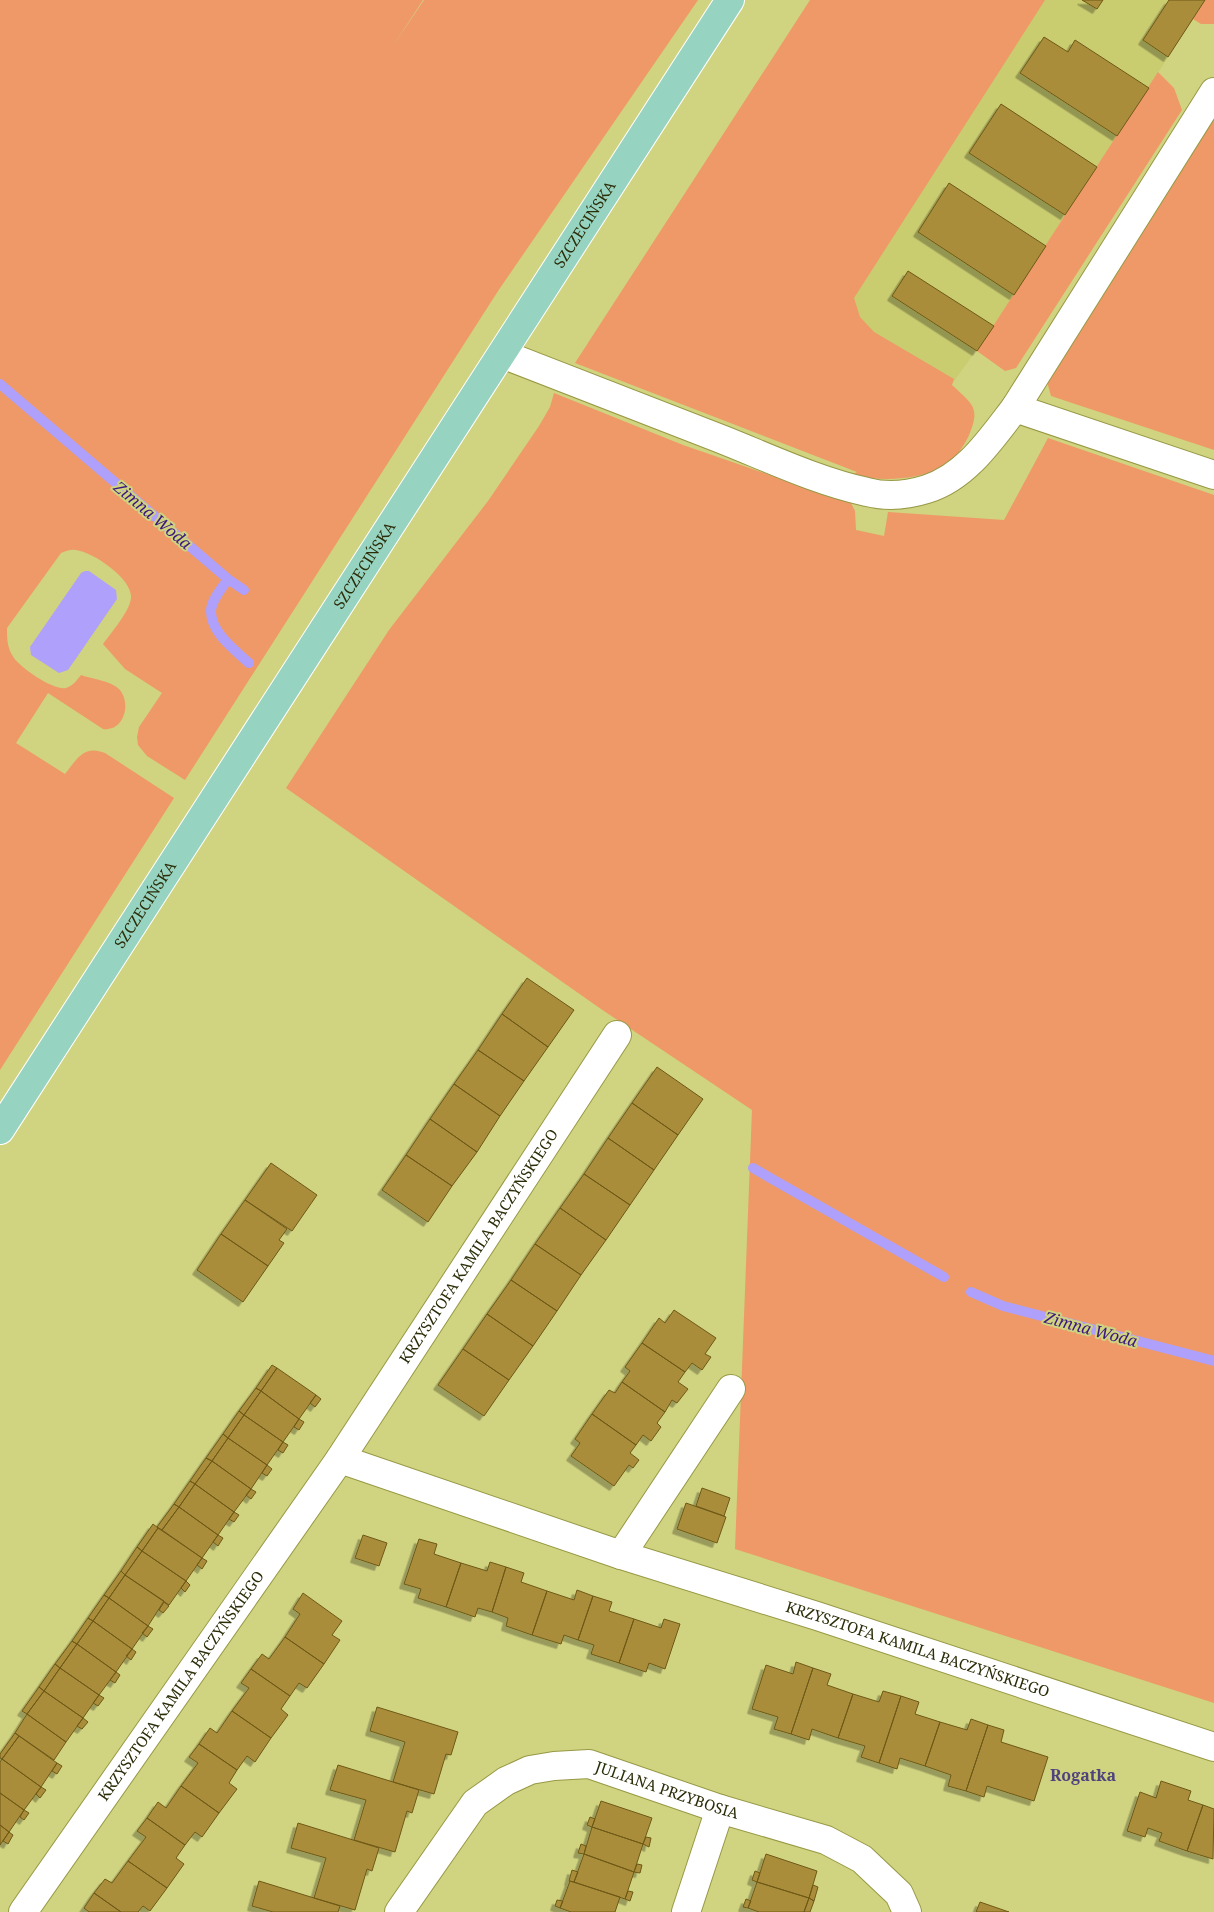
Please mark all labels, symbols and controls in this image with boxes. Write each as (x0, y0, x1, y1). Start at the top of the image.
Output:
street label: SZCZECIŃSKA (549, 176, 620, 271)
water label: Zimna Woda (109, 475, 197, 555)
street label: SZCZECIŃSKA (328, 517, 400, 612)
street label: SZCZECIŃSKA (109, 857, 180, 952)
street label: KRZYSZTOFA KAMILA BACZYŃSKIEGO (394, 1125, 562, 1367)
water label: Zimna Woda (1041, 1306, 1141, 1352)
street label: KRZYSZTOFA KAMILA BACZYŃSKIEGO (93, 1566, 268, 1804)
street label: KRZYSZTOFA KAMILA BACZYŃSKIEGO (783, 1596, 1052, 1701)
street label: JULIANA PRZYBOSIA (592, 1756, 742, 1823)
district label: Rogatka (1050, 1764, 1116, 1786)

